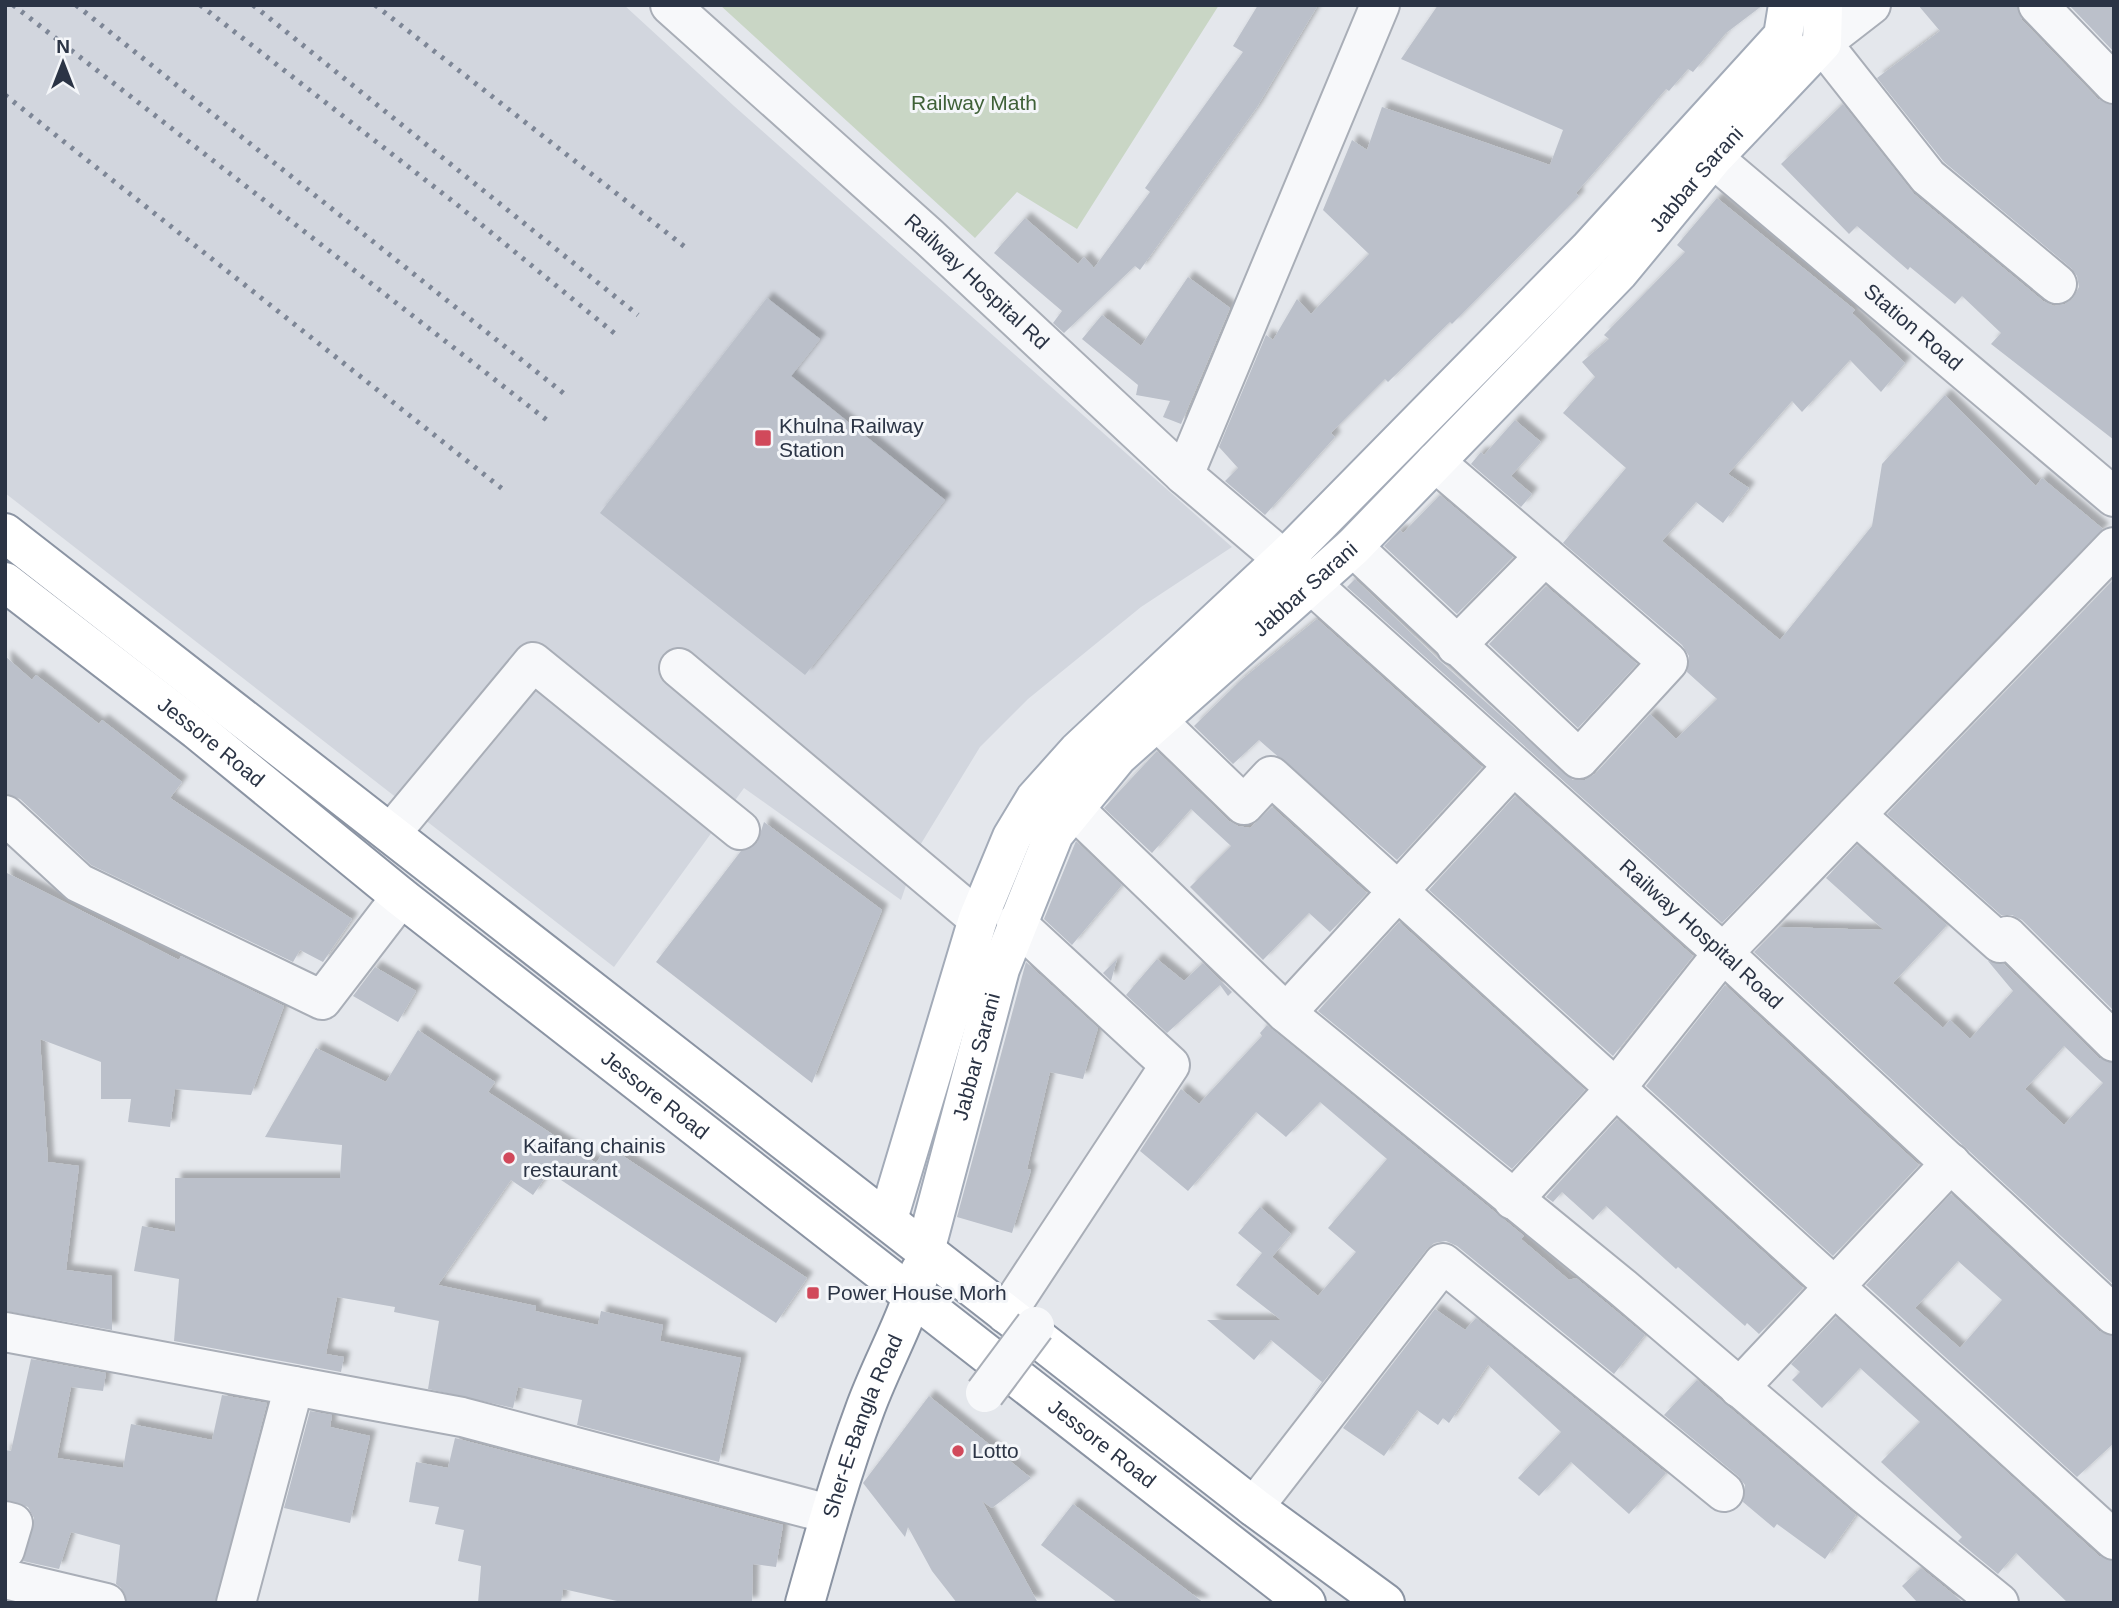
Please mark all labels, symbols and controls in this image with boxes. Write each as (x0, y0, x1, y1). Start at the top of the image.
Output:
north arrow (28, 28, 98, 98)
text: N (56, 36, 70, 57)
park label: Railway Math (911, 91, 1037, 114)
street label: Jabbar Sarani (1645, 122, 1747, 236)
street label: Railway Hospital Rd (900, 209, 1054, 354)
street label: Station Road (1860, 279, 1967, 375)
place label: Khulna Railway Station (779, 414, 924, 461)
marker: Khulna Railway Station (753, 428, 773, 448)
street label: Jabbar Sarani (1249, 537, 1362, 641)
street label: Jessore Road (154, 692, 269, 791)
street label: Railway Hospital Road (1615, 854, 1787, 1013)
street label: Jabbar Sarani (948, 990, 1004, 1123)
street label: Jessore Road (597, 1046, 713, 1144)
place label: Kaifang chainis restaurant (523, 1134, 665, 1181)
marker: Kaifang chainis restaurant (501, 1150, 517, 1166)
place label: Power House Morh (827, 1281, 1007, 1304)
marker: Power House Morh (805, 1285, 821, 1301)
street label: Sher-E-Bangla Road (818, 1331, 907, 1521)
street label: Jessore Road (1044, 1394, 1160, 1492)
place label: Lotto (972, 1439, 1019, 1462)
marker: Lotto (950, 1443, 966, 1459)

